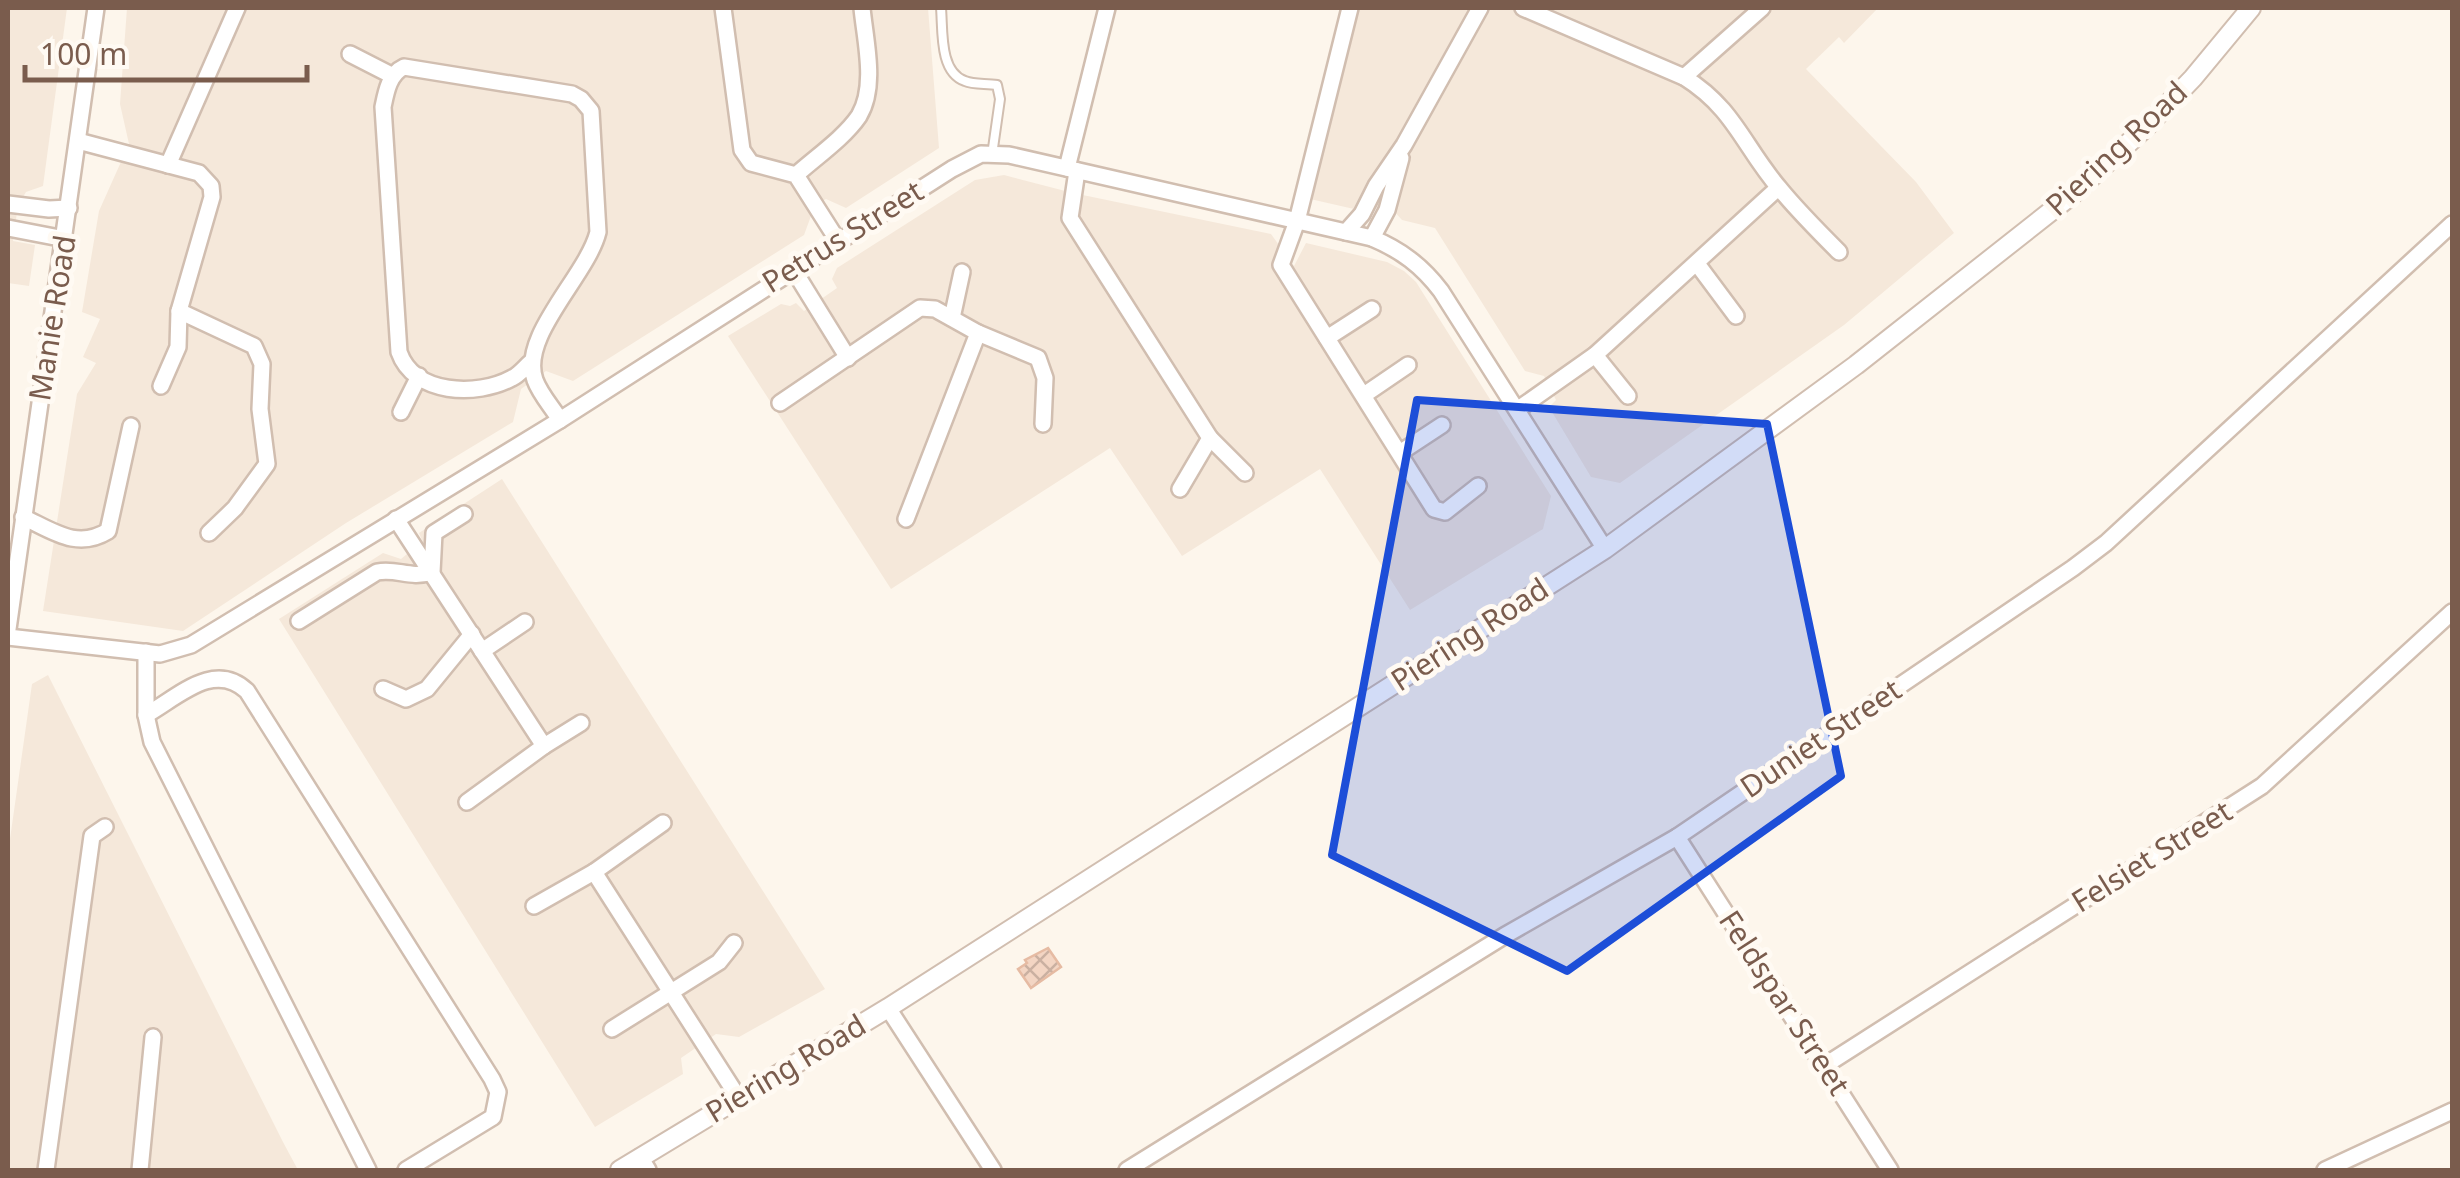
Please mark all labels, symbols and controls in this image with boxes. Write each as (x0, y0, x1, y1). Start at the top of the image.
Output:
scale bar (25, 20, 308, 82)
text: 100 m (40, 33, 127, 74)
street label: Piering Road (2036, 72, 2196, 224)
street label: Petrus Street (754, 170, 931, 302)
street label: Manie Road (18, 232, 85, 404)
street label: Piering Road (1383, 568, 1556, 700)
street label: Duniet Street (1732, 669, 1909, 807)
street label: Felsiet Street (2063, 790, 2239, 921)
street label: Feldspar Street (1710, 902, 1860, 1103)
street label: Piering Road (698, 1004, 873, 1132)

